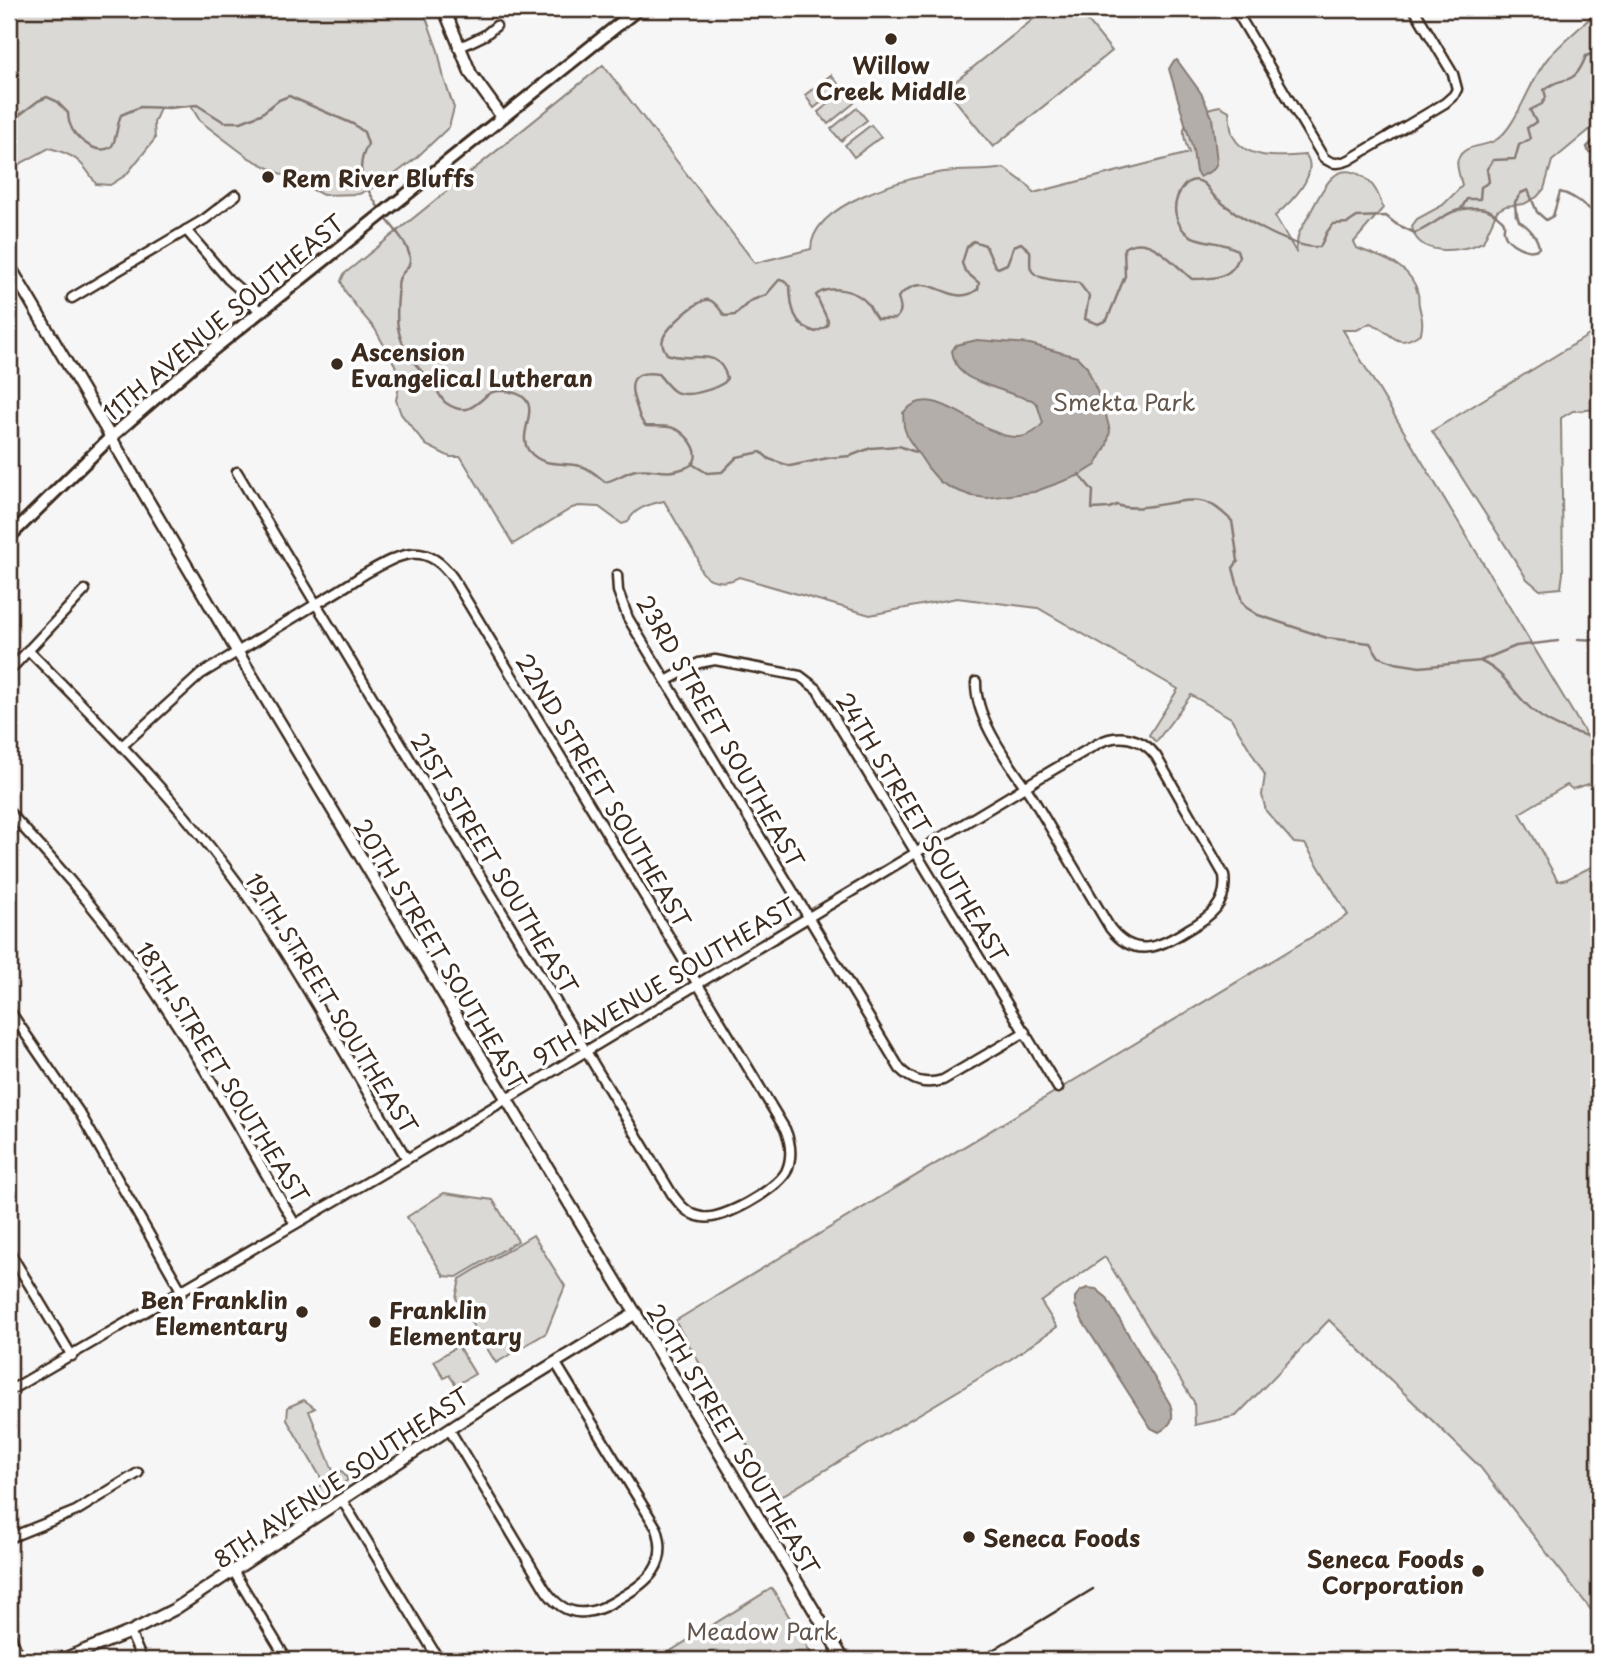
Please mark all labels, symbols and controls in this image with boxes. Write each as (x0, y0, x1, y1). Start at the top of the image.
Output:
marker: Willow Creek Middle (883, 31, 899, 47)
place label: Willow Creek Middle (816, 47, 966, 108)
place label: Rem River Bluffs (282, 160, 474, 195)
marker: Rem River Bluffs (260, 169, 276, 185)
street label: 11TH AVENUE SOUTHEAST (95, 205, 352, 429)
place label: Ascension Evangelical Lutheran (350, 334, 593, 395)
marker: Ascension Evangelical Lutheran (329, 356, 345, 372)
park label: Smekta Park (1053, 384, 1195, 419)
street label: 23RD STREET SOUTHEAST (628, 588, 814, 874)
street label: 22ND STREET SOUTHEAST (508, 646, 700, 934)
street label: 24TH STREET SOUTHEAST (828, 685, 1018, 969)
street label: 21ST STREET SOUTHEAST (403, 726, 587, 1001)
street label: 20TH STREET SOUTHEAST (346, 812, 536, 1097)
street label: 19TH STREET SOUTHEAST (237, 866, 427, 1141)
street label: 9TH AVENUE SOUTHEAST (526, 888, 803, 1074)
street label: 18TH STREET SOUTHEAST (128, 934, 318, 1210)
place label: Ben Franklin Elementary (140, 1282, 288, 1343)
place label: Franklin Elementary (389, 1292, 522, 1353)
street label: 20TH STREET SOUTHEAST (639, 1297, 829, 1582)
marker: Ben Franklin Elementary (294, 1304, 310, 1320)
marker: Franklin Elementary (367, 1314, 383, 1330)
street label: 8TH AVENUE SOUTHEAST (206, 1378, 476, 1576)
place label: Seneca Foods (983, 1520, 1140, 1555)
marker: Seneca Foods (961, 1529, 977, 1545)
place label: Seneca Foods Corporation (1307, 1541, 1464, 1602)
marker: Seneca Foods Corporation (1470, 1563, 1486, 1579)
park label: Meadow Park (686, 1613, 838, 1648)

